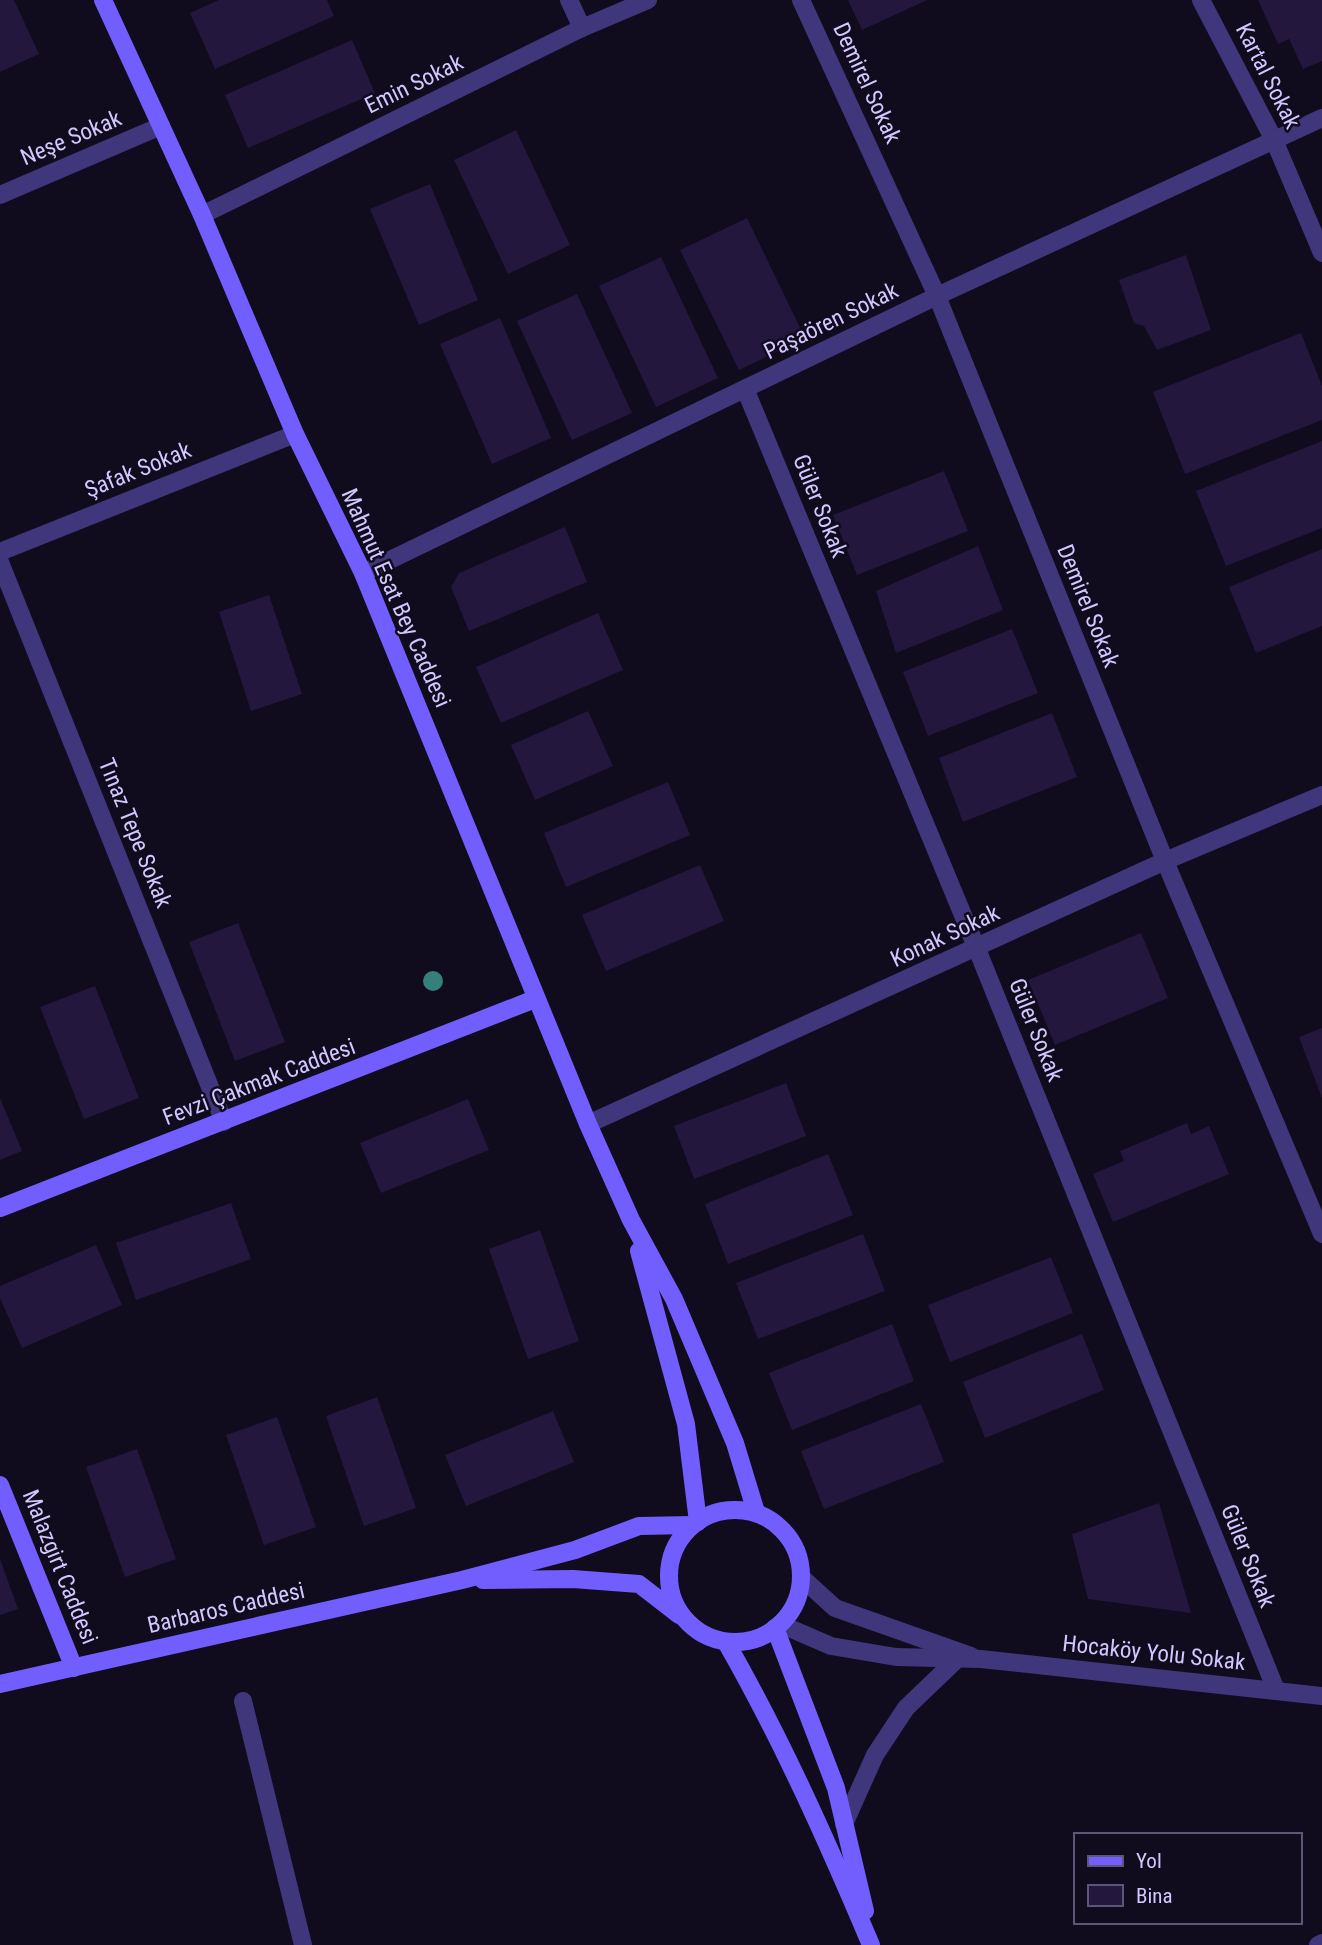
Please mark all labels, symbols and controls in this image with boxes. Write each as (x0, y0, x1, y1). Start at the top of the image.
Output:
street label: Demirel Sokak (827, 18, 907, 148)
street label: Kartal Sokak (1230, 19, 1306, 134)
street label: Emin Sokak (361, 48, 468, 119)
street label: Neşe Sokak (17, 104, 126, 171)
street label: Paşaören Sokak (760, 277, 903, 365)
street label: Şafak Sokak (81, 436, 196, 504)
street label: Güler Sokak (787, 451, 853, 562)
street label: Mahmut Esat Bey Caddesi (336, 484, 456, 712)
street label: Demirel Sokak (1051, 541, 1125, 672)
street label: Tınaz Tepe Sokak (93, 754, 177, 912)
street label: Konak Sokak (886, 899, 1004, 973)
street label: Güler Sokak (1003, 975, 1069, 1086)
street label: Fevzi Çakmak Caddesi (159, 1033, 359, 1131)
street label: Malazgirt Caddesi (17, 1486, 103, 1648)
street label: Güler Sokak (1215, 1501, 1281, 1612)
street label: Barbaros Caddesi (145, 1577, 307, 1639)
street label: Hocaköy Yolu Sokak (1061, 1630, 1247, 1676)
legend (1074, 1833, 1301, 1924)
text: Yol (1136, 1849, 1162, 1873)
text: Bina (1136, 1884, 1173, 1908)

